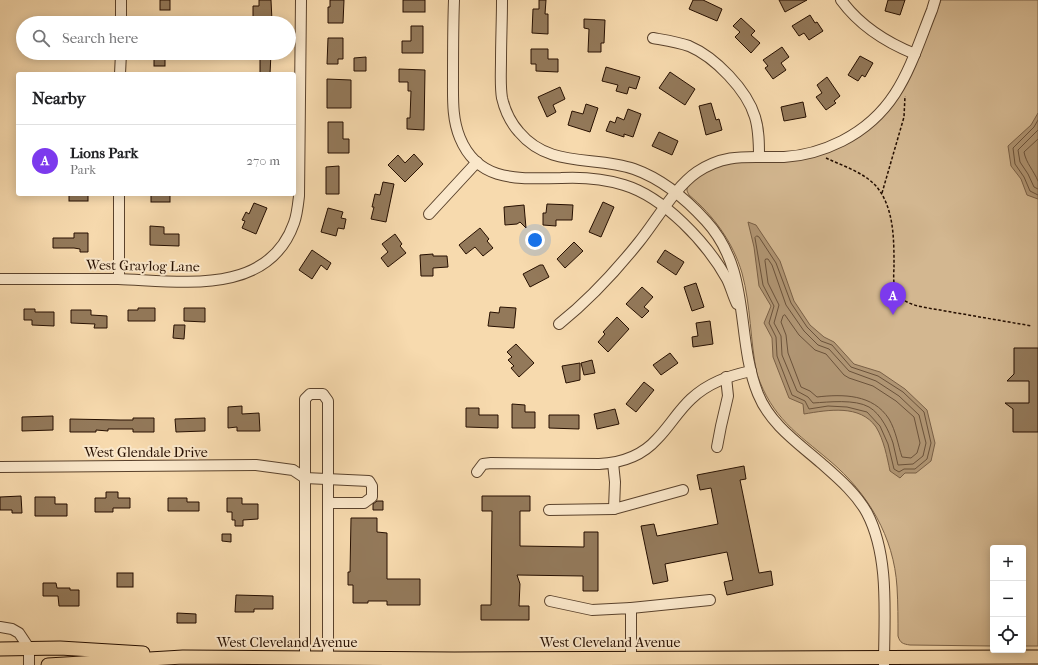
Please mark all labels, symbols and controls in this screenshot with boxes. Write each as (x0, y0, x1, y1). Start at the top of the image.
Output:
search box (16, 16, 296, 60)
icon: search (30, 27, 52, 49)
text: Search here (62, 29, 138, 47)
text: Nearby (32, 88, 86, 108)
text: Lions Park (70, 144, 138, 162)
text: A (41, 153, 49, 168)
text: 270 m (246, 153, 280, 168)
text: Park (70, 162, 96, 177)
your location (525, 230, 545, 250)
street label: West Graylog Lane (85, 256, 200, 275)
pin: A (880, 282, 906, 315)
street label: West Glendale Drive (83, 444, 208, 461)
map controls (990, 545, 1026, 653)
button: + (990, 545, 1026, 581)
button: − (990, 581, 1026, 617)
button: locate (990, 617, 1026, 653)
street label: West Cleveland Avenue (216, 634, 357, 651)
street label: West Cleveland Avenue (539, 634, 680, 651)

